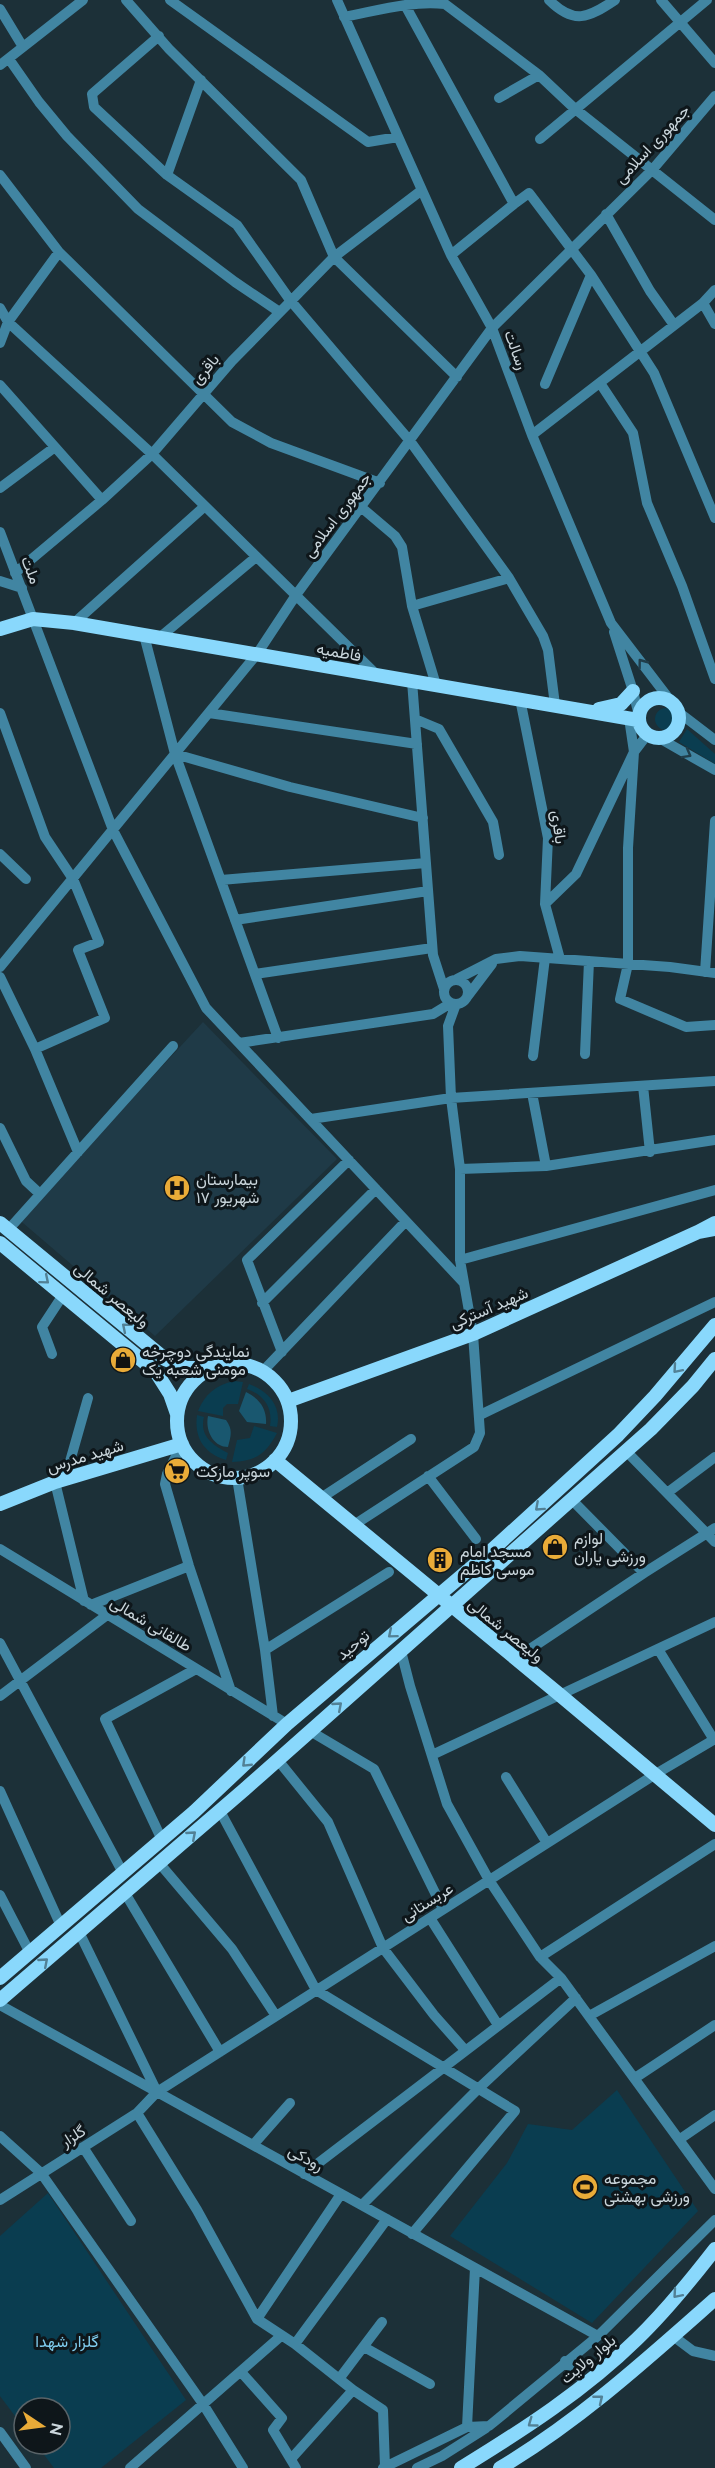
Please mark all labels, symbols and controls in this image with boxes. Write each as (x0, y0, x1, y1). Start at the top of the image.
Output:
street label: جمهوری اسلامی (611, 100, 694, 188)
street label: رسالت (499, 328, 532, 373)
street label: باقری (187, 350, 224, 389)
street label: جمهوری اسلامی (299, 469, 376, 562)
street label: ملت (17, 553, 45, 587)
street label: فاطمیه (315, 639, 363, 665)
one-way arrow (638, 659, 649, 670)
one-way arrow (681, 747, 691, 758)
street label: باقری (547, 809, 570, 845)
place label: بیمارستان ۱۷ شهریور (196, 1170, 259, 1208)
hospital icon: بیمارستان ۱۷ شهریور (162, 1173, 192, 1203)
street label: ولیعصر شمالی (70, 1258, 153, 1333)
one-way arrow (38, 1273, 49, 1284)
street label: شهید آسترکی (447, 1283, 531, 1334)
one-way arrow (122, 1323, 133, 1334)
place label: نمایندگی دوچرخه مومنی شعبه یک (142, 1342, 250, 1380)
shop icon: نمایندگی دوچرخه مومنی شعبه یک (108, 1345, 138, 1375)
one-way arrow (674, 1362, 685, 1373)
street label: شهید مدرس (44, 1435, 126, 1478)
supermarket icon: سوپر مارکت (162, 1456, 192, 1486)
place label: سوپر مارکت (196, 1462, 270, 1483)
one-way arrow (535, 1500, 546, 1511)
place label: لوازم ورزشی یاران (574, 1529, 646, 1567)
shop icon: لوازم ورزشی یاران (540, 1532, 570, 1562)
place label: مسجد امام موسی کاظم (460, 1542, 535, 1580)
building icon: مسجد امام موسی کاظم (425, 1545, 455, 1575)
street label: طالقانی شمالی (106, 1592, 195, 1657)
street label: ولیعصر شمالی (464, 1594, 548, 1667)
street label: توحید (333, 1626, 374, 1665)
one-way arrow (388, 1627, 399, 1638)
one-way arrow (332, 1702, 342, 1713)
one-way arrow (242, 1756, 253, 1767)
one-way arrow (185, 1831, 196, 1842)
street label: عربستانی (398, 1879, 457, 1926)
one-way arrow (37, 1958, 48, 1969)
street label: گلزار (56, 2121, 90, 2152)
street label: رودکی (285, 2141, 327, 2176)
place label: مجموعه ورزشی بهشتی (604, 2169, 690, 2207)
sports icon: مجموعه ورزشی بهشتی (570, 2172, 600, 2202)
one-way arrow (673, 2287, 684, 2298)
street label: بلوار ولایت (557, 2330, 620, 2388)
park label: گلزار شهدا (35, 2332, 99, 2352)
one-way arrow (593, 2395, 604, 2406)
north arrow (12, 2396, 72, 2456)
one-way arrow (528, 2416, 539, 2427)
text: N (45, 2421, 67, 2437)

